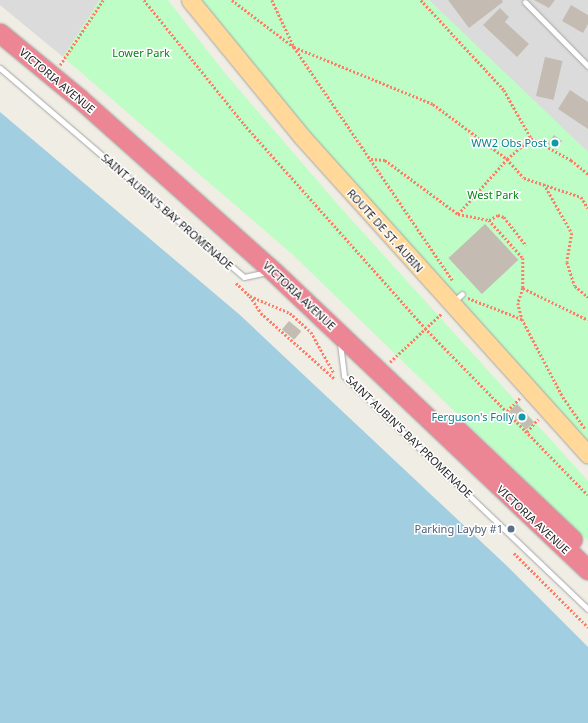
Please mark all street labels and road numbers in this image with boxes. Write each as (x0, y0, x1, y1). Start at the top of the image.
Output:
street label: VICTORIA AVENUE (17, 46, 97, 116)
street label: SAINT AUBIN'S BAY PROMENADE (98, 151, 236, 273)
street label: ROUTE DE ST. AUBIN (344, 187, 426, 275)
street label: VICTORIA AVENUE (260, 259, 338, 333)
street label: SAINT AUBIN'S BAY PROMENADE (343, 373, 475, 501)
street label: VICTORIA AVENUE (494, 483, 572, 557)

